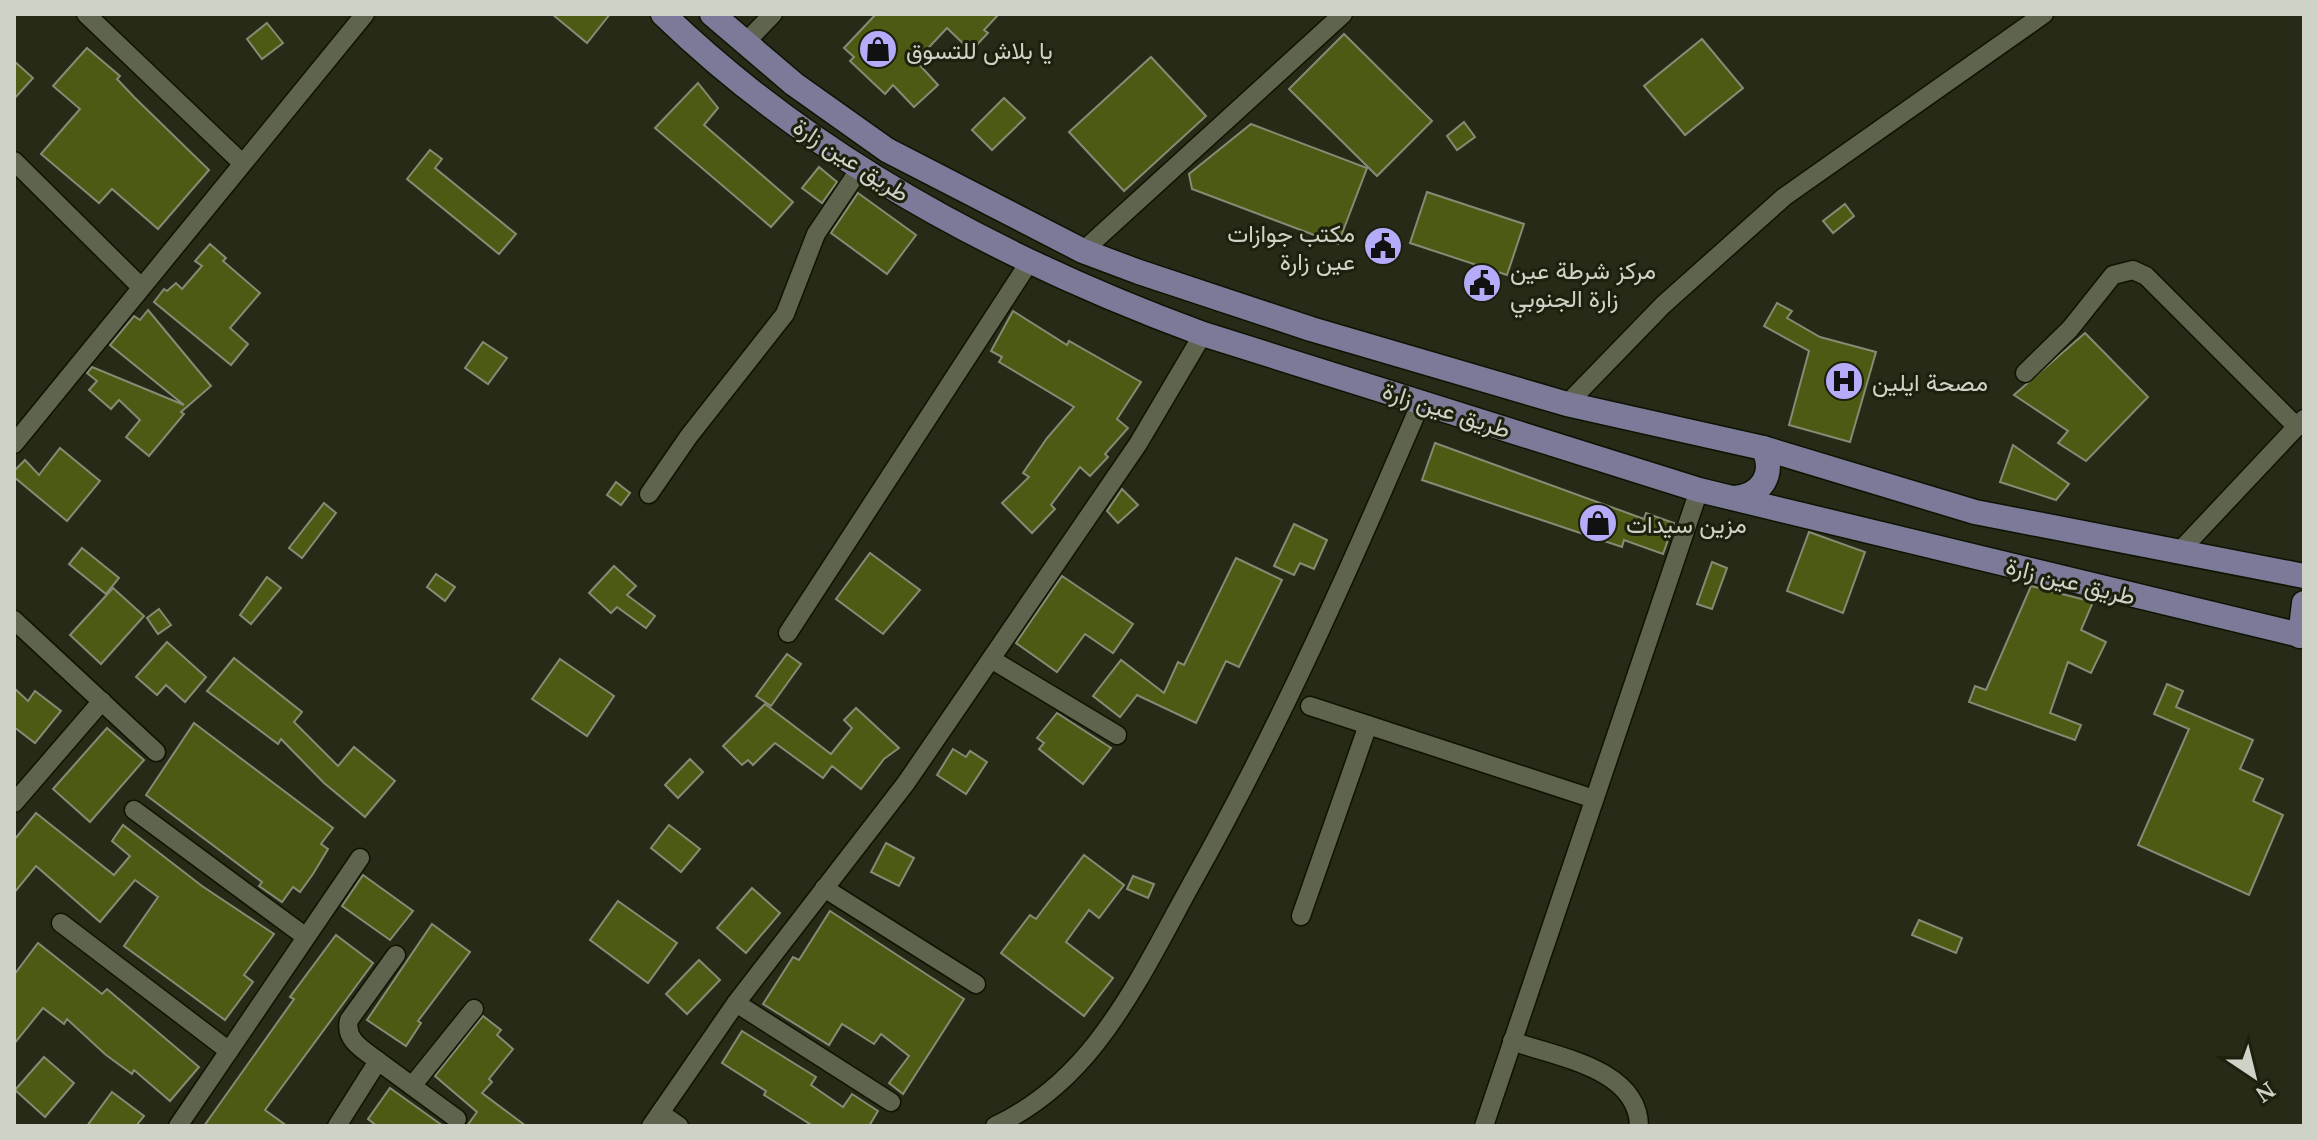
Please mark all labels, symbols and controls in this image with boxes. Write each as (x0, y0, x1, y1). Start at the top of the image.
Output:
shop icon: يا بلاش للتسوق (857, 28, 899, 70)
place label: يا بلاش للتسوق (906, 33, 1053, 66)
street label: طريق عين زارة (788, 109, 916, 209)
place label: مكتب جوازات عين زارة (1227, 216, 1355, 277)
public building icon: مكتب جوازات عين زارة (1362, 225, 1404, 267)
place label: مركز شرطة عين زارة الجنوبي (1510, 253, 1656, 318)
public building icon: مركز شرطة عين زارة الجنوبي (1461, 262, 1503, 304)
hospital icon: مصحة ايلين (1823, 360, 1865, 402)
place label: مصحة ايلين (1872, 365, 1988, 398)
street label: طريق عين زارة (1379, 373, 1515, 445)
shop icon: مزين سيدات (1577, 502, 1619, 544)
place label: مزين سيدات (1626, 507, 1747, 540)
street label: طريق عين زارة (2003, 548, 2139, 612)
north arrow (2214, 1036, 2294, 1116)
text: N (2250, 1076, 2282, 1110)

